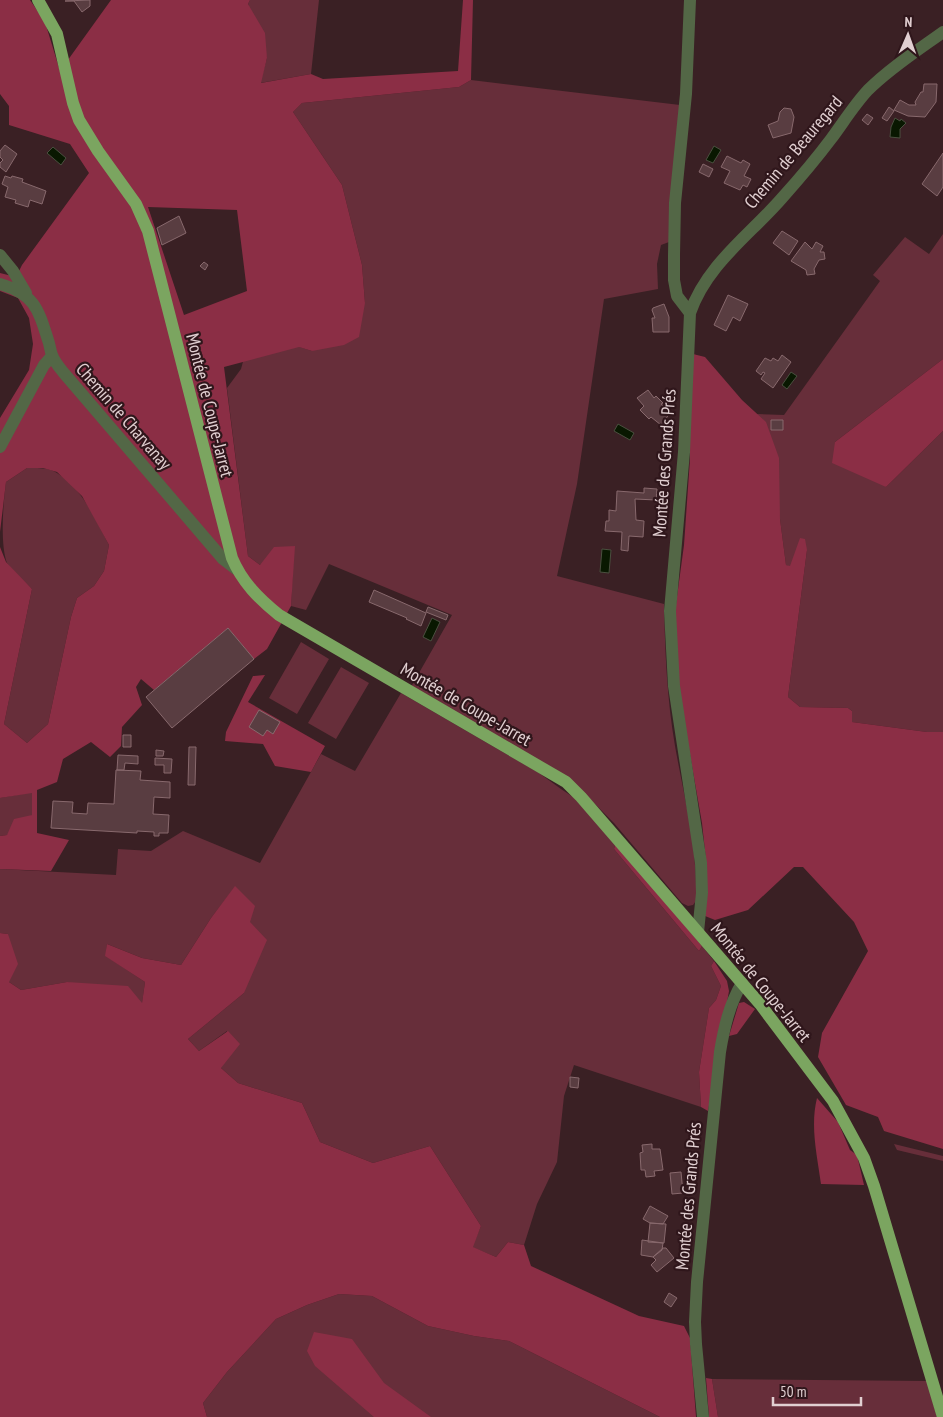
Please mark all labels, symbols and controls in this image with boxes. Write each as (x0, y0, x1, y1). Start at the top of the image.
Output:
north arrow (883, 10, 933, 60)
text: N (904, 13, 913, 31)
street label: Chemin de Beauregard (739, 91, 847, 213)
street label: Montée de Coupe-Jarret (181, 331, 239, 479)
street label: Chemin de Charvanay (71, 358, 177, 474)
street label: Montée des Grands Prés (647, 388, 681, 538)
street label: Montée de Coupe-Jarret (397, 657, 536, 751)
street label: Montée de Coupe-Jarret (706, 918, 816, 1046)
street label: Montée des Grands Prés (670, 1121, 706, 1271)
scale bar (773, 1374, 860, 1406)
text: 50 m (780, 1382, 806, 1401)

